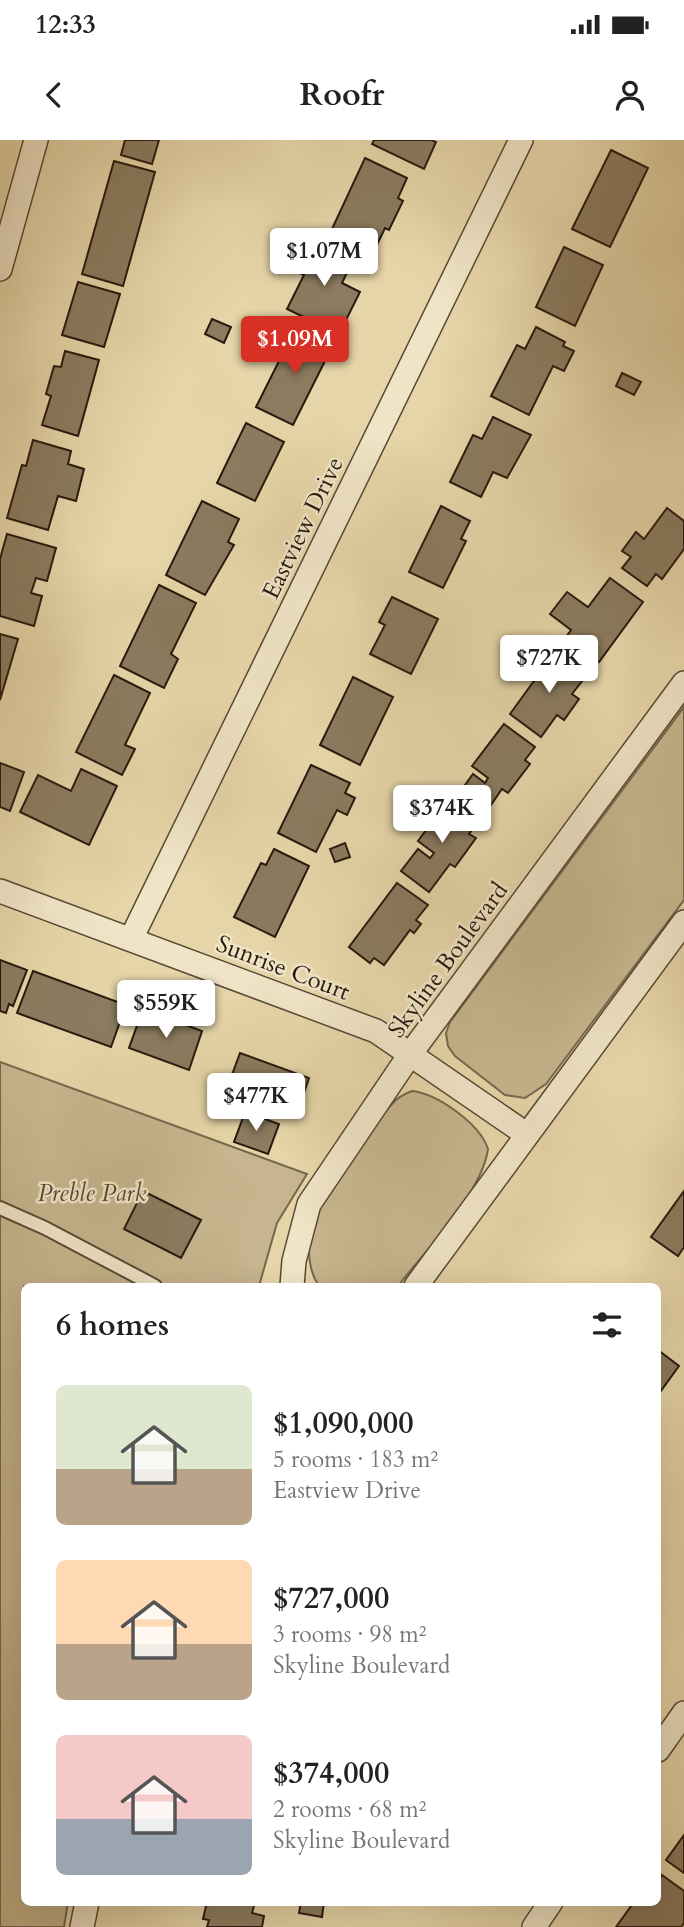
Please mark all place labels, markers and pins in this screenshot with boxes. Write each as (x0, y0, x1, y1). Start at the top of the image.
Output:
pin: $1.07M (267, 228, 381, 288)
pin: $1.09M (238, 316, 352, 376)
pin: $727K (500, 636, 598, 695)
pin: $374K (393, 786, 491, 845)
pin: $559K (117, 981, 215, 1040)
pin: $477K (207, 1074, 305, 1133)

